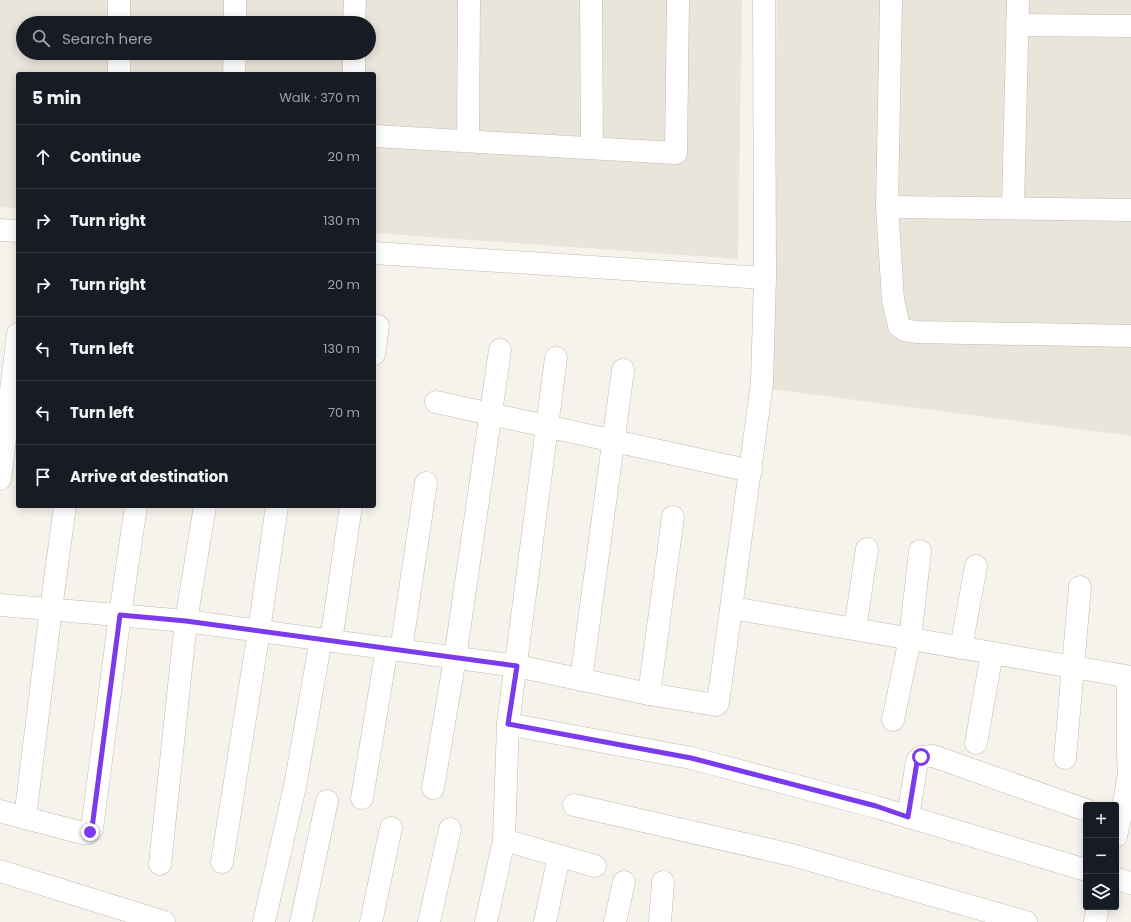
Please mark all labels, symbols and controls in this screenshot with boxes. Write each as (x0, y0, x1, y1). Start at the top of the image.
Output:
search box (16, 16, 376, 60)
icon: search (30, 27, 52, 49)
text: Search here (62, 28, 152, 49)
text: 5 min (32, 86, 81, 110)
text: Walk · 370 m (279, 88, 360, 107)
icon: ahead (32, 146, 54, 168)
text: Continue (70, 146, 141, 167)
text: 20 m (327, 147, 360, 166)
icon: right (32, 210, 54, 232)
text: Turn right (70, 210, 146, 231)
text: 130 m (323, 211, 360, 230)
icon: right (32, 274, 54, 296)
text: Turn right (70, 274, 146, 295)
text: 20 m (327, 275, 360, 294)
icon: left (32, 338, 54, 360)
text: Turn left (70, 338, 134, 359)
text: 130 m (323, 339, 360, 358)
icon: left (32, 402, 54, 424)
text: Turn left (70, 402, 134, 423)
text: 70 m (328, 403, 360, 422)
icon: arrive (32, 466, 54, 488)
text: Arrive at destination (70, 466, 228, 487)
route start (912, 748, 930, 766)
map controls (1083, 802, 1119, 910)
button: + (1083, 802, 1119, 838)
route end (81, 823, 99, 841)
button: − (1083, 838, 1119, 874)
button: layers (1083, 874, 1119, 910)

